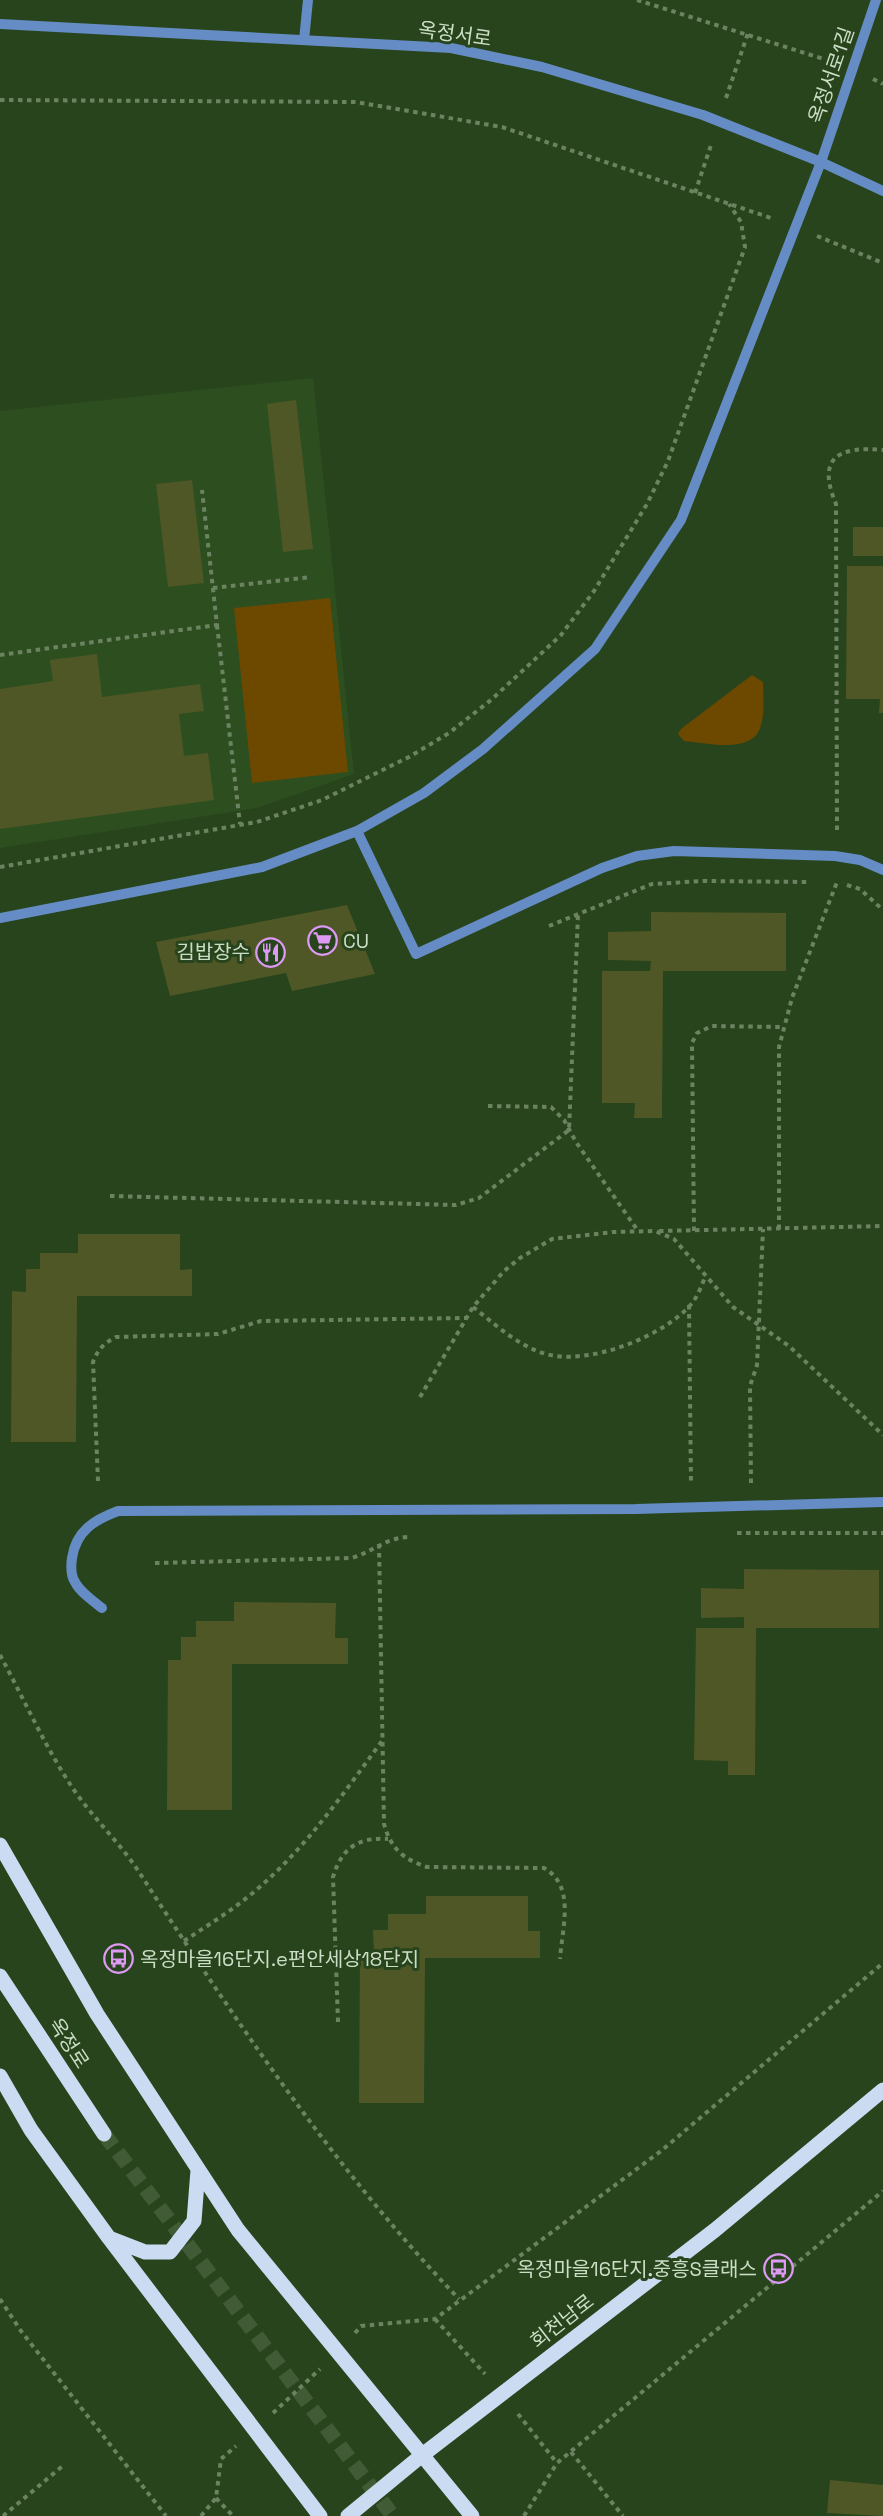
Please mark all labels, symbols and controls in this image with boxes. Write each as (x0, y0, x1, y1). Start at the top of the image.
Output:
street label: 옥정서로 (417, 16, 493, 52)
street label: 옥정서로1길 (802, 23, 860, 127)
supermarket icon: CU (306, 925, 338, 957)
place label: CU (343, 928, 369, 954)
restaurant icon: 김밥장수 (255, 936, 287, 968)
place label: 김밥장수 (176, 939, 250, 965)
bus stop icon: 옥정마을16단지.e편안세상18단지 (103, 1943, 135, 1975)
place label: 옥정마을16단지.e편안세상18단지 (140, 1946, 419, 1972)
street label: 옥정로 (43, 2013, 95, 2073)
bus stop icon: 옥정마을16단지.중흥S클래스 (762, 2253, 794, 2285)
place label: 옥정마을16단지.중흥S클래스 (517, 2256, 757, 2282)
street label: 회천남로 (525, 2288, 599, 2354)

